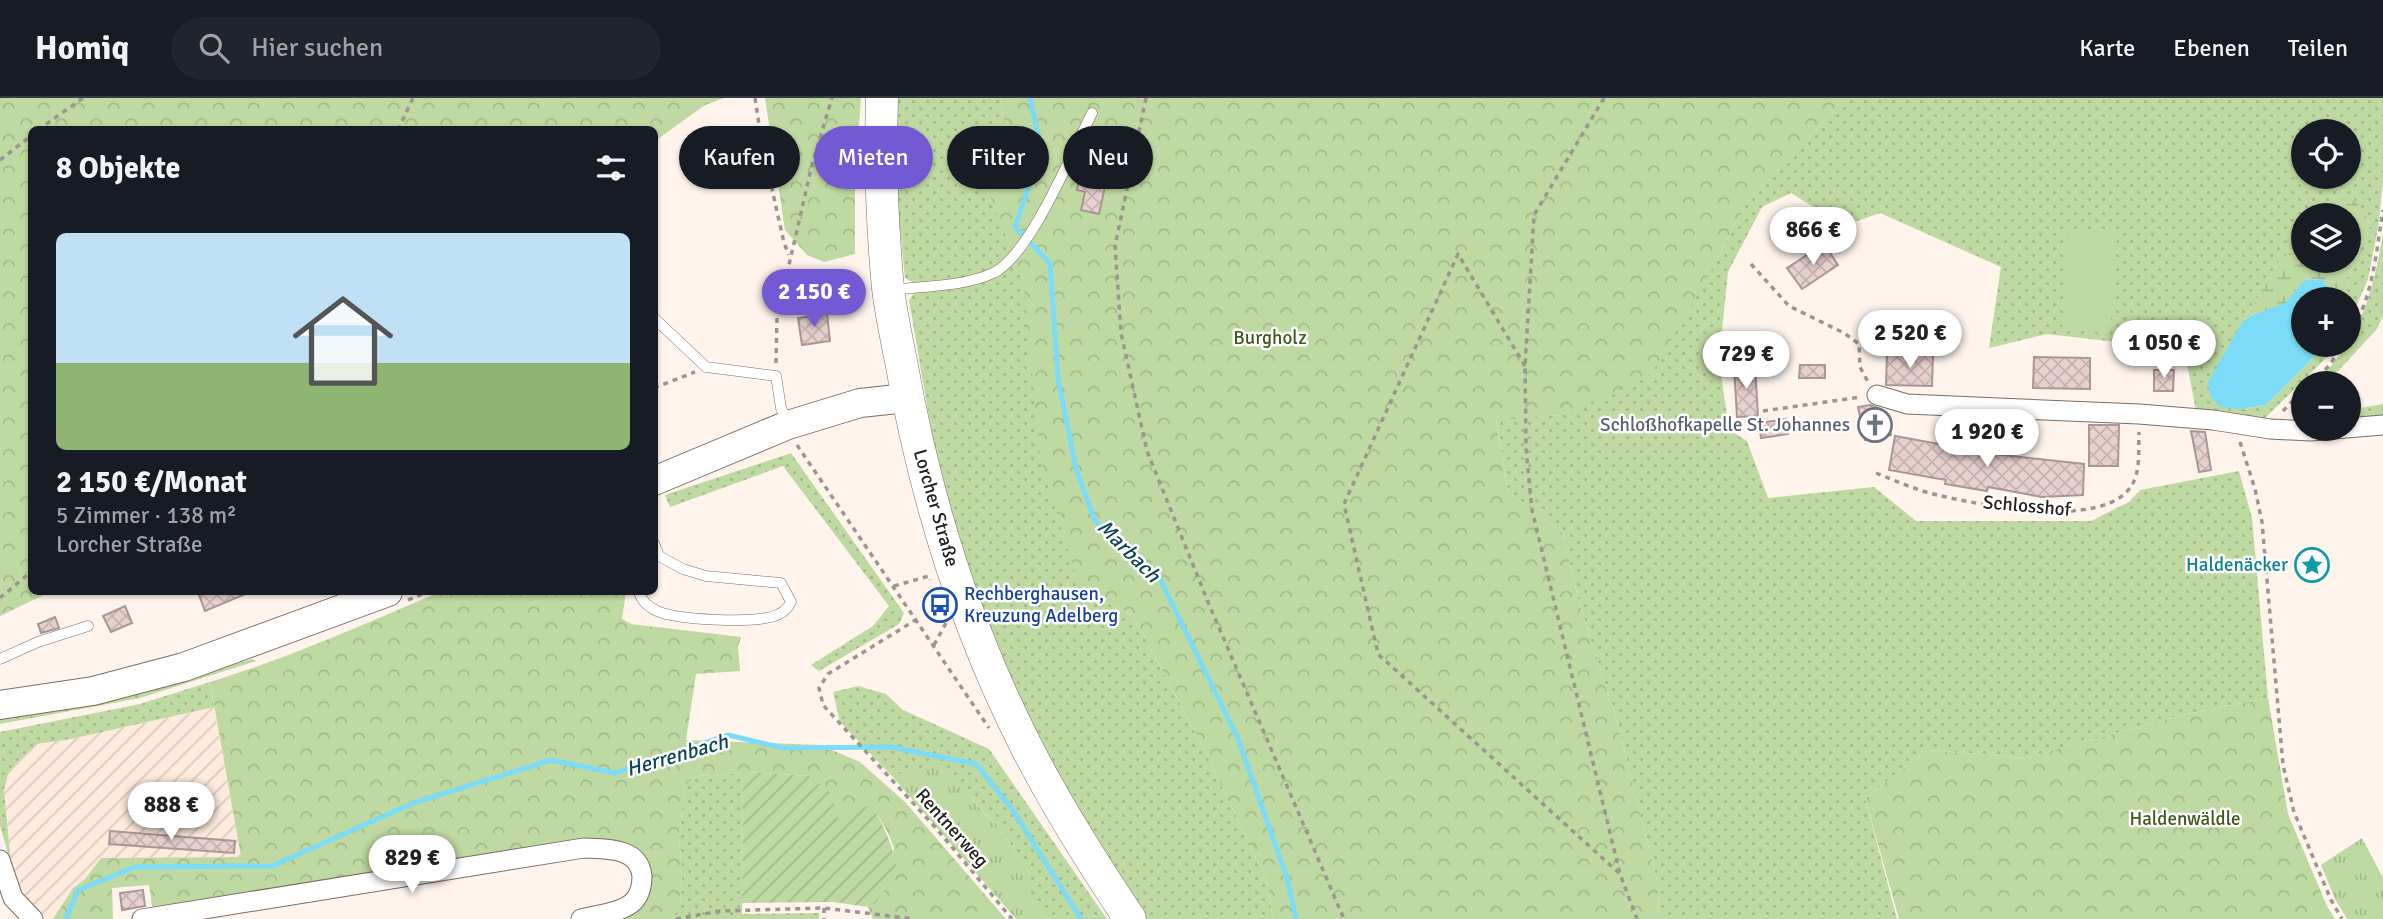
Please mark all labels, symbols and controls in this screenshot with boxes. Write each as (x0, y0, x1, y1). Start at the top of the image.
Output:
search box (171, 17, 661, 80)
text: Homiq (35, 28, 129, 69)
icon: search (195, 29, 233, 67)
text: Hier suchen (251, 32, 383, 64)
text: Karte (2079, 33, 2135, 63)
text: Ebenen (2173, 33, 2250, 63)
text: Teilen (2288, 33, 2348, 63)
map controls (2291, 119, 2361, 441)
button: locate (2291, 119, 2361, 189)
chip: Kaufen (679, 126, 800, 189)
chip: Mieten (814, 126, 933, 189)
chip: Filter (947, 126, 1049, 189)
chip: Neu (1063, 126, 1153, 189)
icon: filters (592, 149, 630, 187)
text: 8 Objekte (56, 150, 180, 187)
button: layers (2291, 203, 2361, 273)
pin: 866 € (1764, 208, 1862, 267)
text: 866 € (1786, 215, 1840, 244)
pin: 2 150 € (749, 270, 879, 329)
text: 2 150 € (778, 277, 850, 306)
icon: home (280, 278, 406, 404)
button: + (2291, 287, 2361, 357)
pin: 2 520 € (1845, 310, 1975, 370)
text: 2 520 € (1874, 318, 1946, 347)
pin: 1 050 € (2099, 320, 2229, 380)
park label: Burgholz (1233, 326, 1307, 350)
text: 1 050 € (2128, 328, 2200, 357)
pin: 729 € (1697, 331, 1795, 391)
text: 729 € (1719, 339, 1773, 368)
button: − (2291, 371, 2361, 441)
church icon: Schloßhofkapelle St. Johannes (1856, 406, 1894, 444)
pin: 1 920 € (1922, 410, 2052, 469)
place label: Schloßhofkapelle St. Johannes (1600, 413, 1850, 437)
text: 1 920 € (1951, 417, 2023, 446)
street label: Lorcher Straße (908, 447, 964, 569)
text: 2 150 €/Monat (56, 464, 247, 501)
street label: Schlosshof (1982, 490, 2074, 522)
text: 5 Zimmer · 138 m² (56, 501, 237, 530)
water label: Marbach (1092, 514, 1166, 588)
text: Lorcher Straße (56, 530, 203, 559)
place icon: Haldenäcker (2293, 546, 2331, 584)
place label: Haldenäcker (2186, 553, 2288, 577)
place label: Rechberghausen, Kreuzung Adelberg (964, 582, 1118, 628)
bus stop icon: Rechberghausen, Kreuzung Adelberg (921, 586, 959, 624)
water label: Herrenbach (623, 728, 731, 782)
pin: 888 € (122, 782, 220, 842)
street label: Rentnerweg (910, 784, 994, 872)
text: 888 € (144, 790, 198, 819)
park label: Haldenwäldle (2129, 807, 2241, 831)
pin: 829 € (363, 836, 461, 895)
text: 829 € (385, 843, 439, 872)

